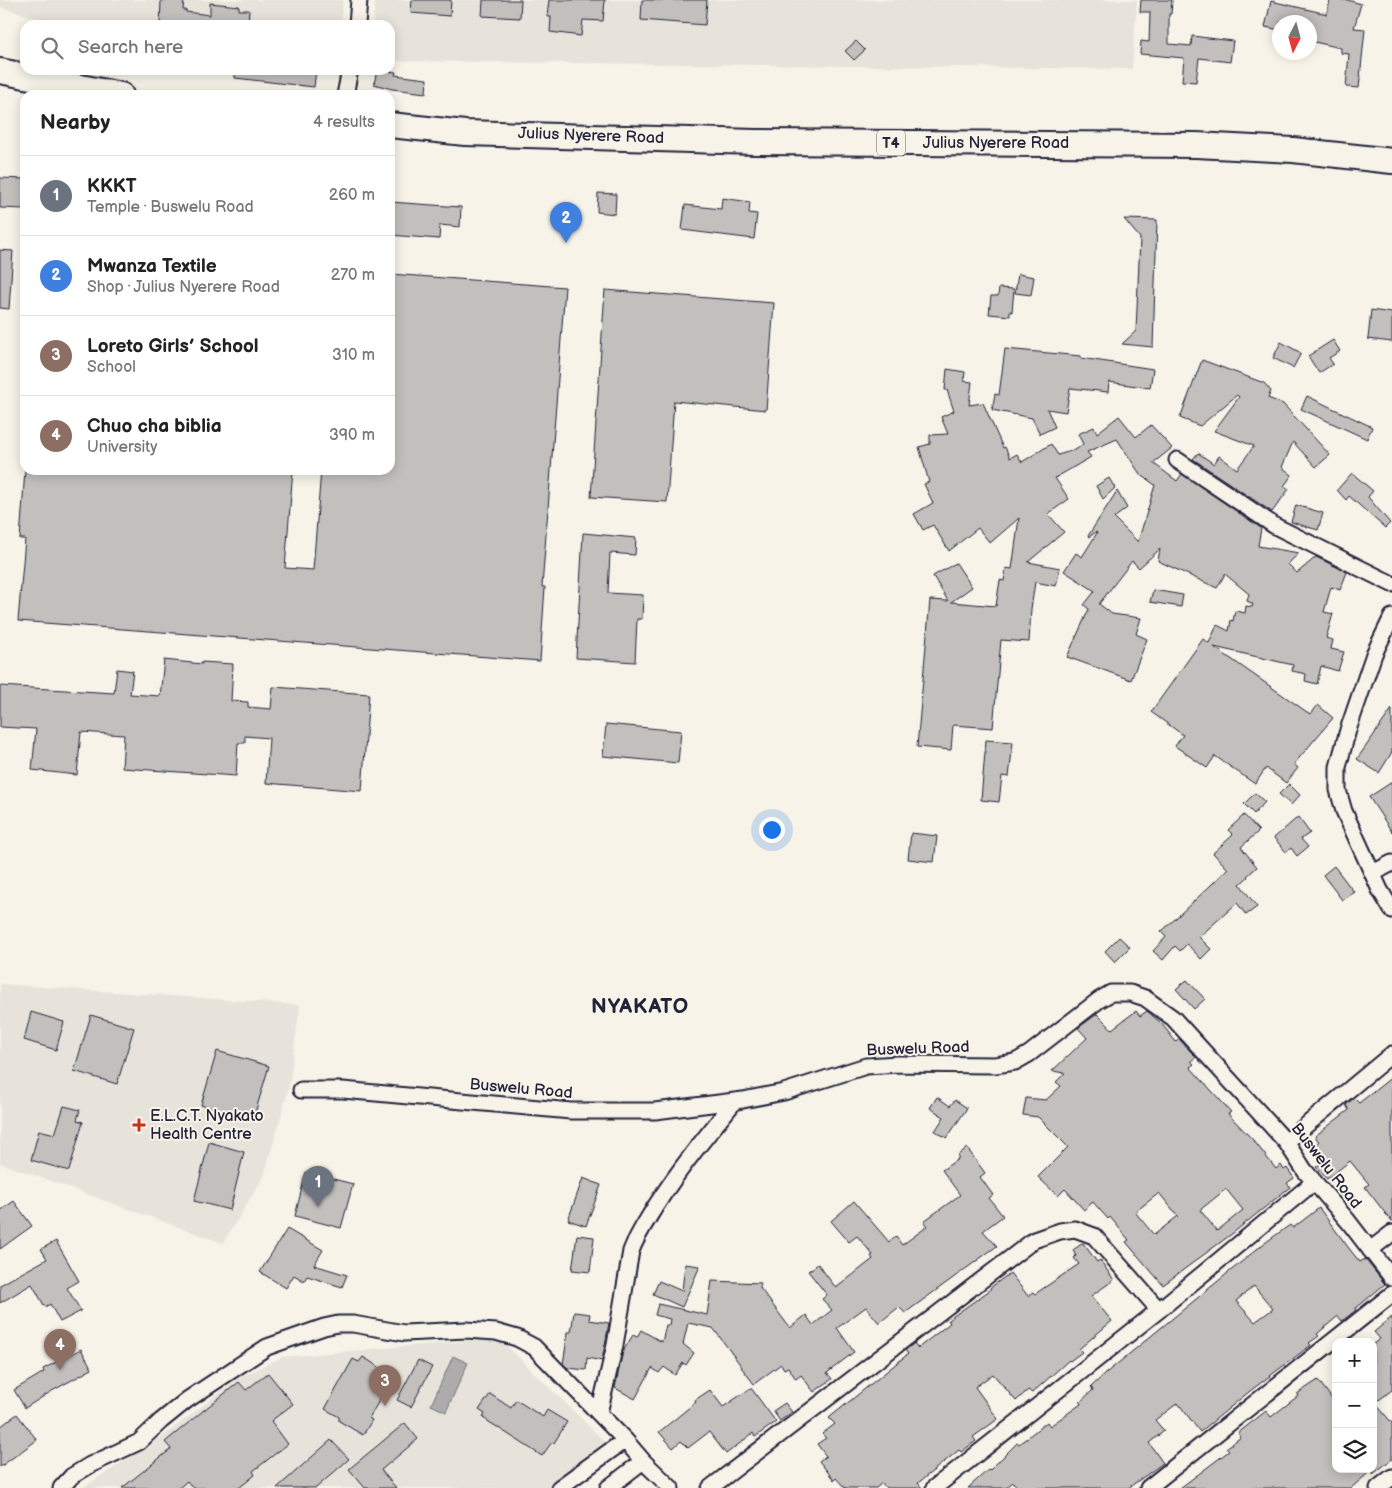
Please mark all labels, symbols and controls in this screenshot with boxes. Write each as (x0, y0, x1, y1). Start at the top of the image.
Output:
north arrow (1272, 15, 1317, 60)
search box (20, 20, 395, 75)
icon: search (38, 34, 66, 62)
text: Search here (78, 36, 183, 59)
text: Nearby (40, 110, 110, 135)
text: 4 results (313, 113, 375, 132)
street label: Julius Nyerere Road (518, 124, 664, 148)
road number: T4 (877, 130, 905, 156)
street label: Julius Nyerere Road (923, 134, 1069, 153)
text: KKKT (87, 175, 137, 198)
text: 1 (53, 186, 59, 205)
text: 260 m (329, 186, 375, 205)
text: Temple · Buswelu Road (87, 198, 254, 217)
pin: 2 (550, 202, 582, 243)
text: Mwanza Textile (87, 255, 217, 278)
text: 2 (51, 266, 61, 285)
text: 270 m (331, 266, 375, 285)
text: Shop · Julius Nyerere Road (87, 278, 280, 297)
text: Loreto Girls’ School (87, 335, 259, 358)
text: 3 (51, 346, 61, 365)
text: 310 m (332, 346, 375, 365)
text: School (87, 358, 136, 377)
text: Chuo cha biblia (87, 415, 222, 438)
text: 4 (51, 426, 61, 445)
text: 390 m (329, 426, 375, 445)
text: University (87, 438, 158, 457)
your location (759, 817, 785, 843)
district label: NYAKATO (591, 994, 689, 1019)
street label: Buswelu Road (866, 1038, 970, 1060)
street label: Buswelu Road (469, 1075, 573, 1103)
place label: E.L.C.T. Nyakato Health Centre (150, 1107, 264, 1144)
marker: E.L.C.T. Nyakato Health Centre (132, 1118, 146, 1132)
street label: Buswelu Road (1287, 1119, 1365, 1213)
pin: 1 (302, 1166, 334, 1207)
pin: 4 (44, 1329, 76, 1370)
map controls (1332, 1338, 1377, 1473)
button: + (1332, 1338, 1377, 1383)
pin: 3 (369, 1365, 401, 1406)
button: − (1332, 1383, 1377, 1428)
button: layers (1332, 1428, 1377, 1473)

